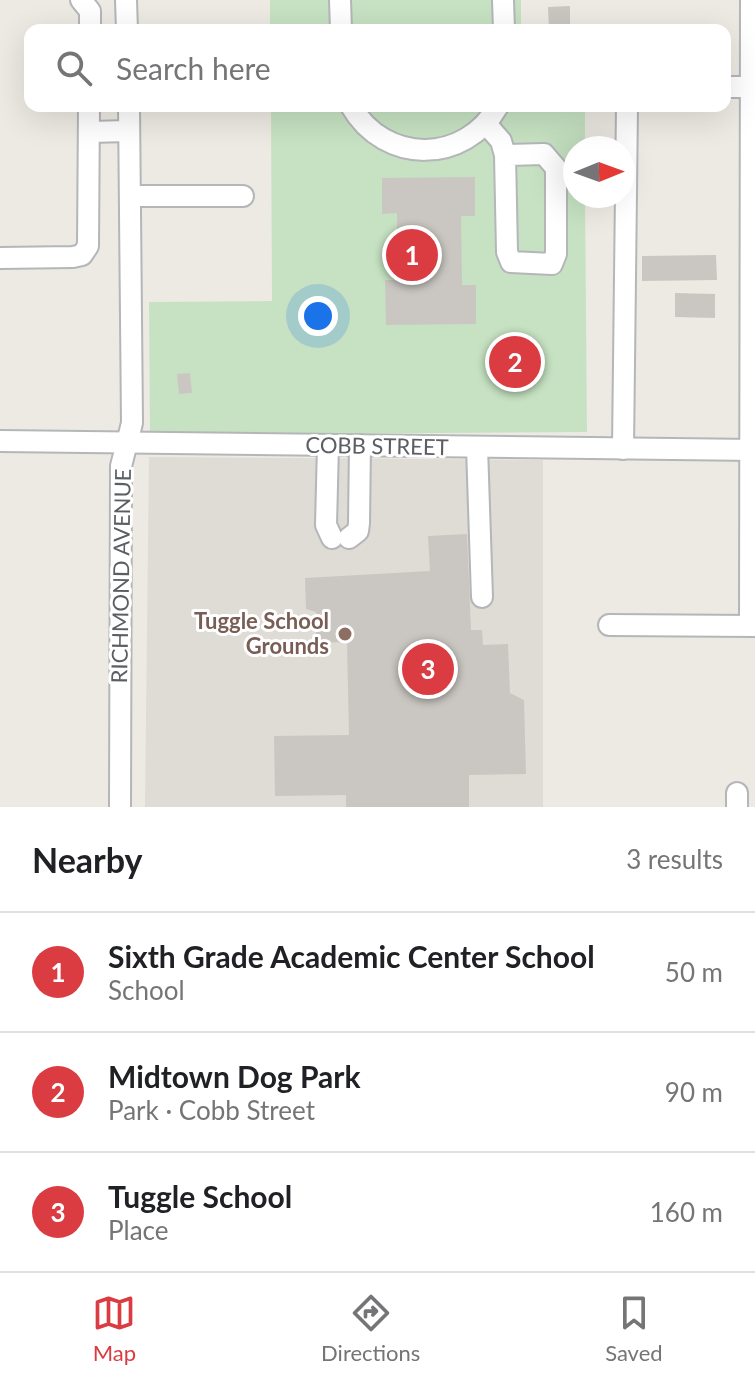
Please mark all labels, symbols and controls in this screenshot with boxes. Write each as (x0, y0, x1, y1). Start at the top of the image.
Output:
search box (24, 24, 731, 112)
icon: search (52, 46, 96, 90)
text: Search here (116, 50, 271, 86)
north arrow (563, 136, 635, 208)
pin: 1 (386, 225, 438, 285)
your location (298, 296, 338, 336)
pin: 2 (489, 332, 541, 392)
street label: COBB STREET (305, 431, 449, 460)
street label: RICHMOND AVENUE (105, 468, 136, 684)
place label: Tuggle School Grounds (194, 607, 329, 659)
marker: Tuggle School Grounds (336, 625, 354, 643)
pin: 3 (402, 639, 454, 699)
text: Nearby (32, 839, 143, 880)
text: 3 results (626, 843, 723, 875)
text: Sixth Grade Academic Center School (108, 938, 595, 974)
text: 1 (50, 956, 66, 988)
text: 50 m (665, 956, 723, 988)
text: School (108, 974, 185, 1006)
text: Midtown Dog Park (108, 1058, 361, 1094)
text: 2 (50, 1076, 66, 1108)
text: 90 m (665, 1076, 723, 1108)
text: Park · Cobb Street (108, 1094, 315, 1126)
text: Tuggle School (108, 1178, 292, 1214)
text: 3 (50, 1196, 66, 1228)
text: 160 m (650, 1196, 723, 1228)
text: Place (108, 1214, 169, 1246)
tab: Map (92, 1291, 136, 1366)
tab: Directions (321, 1291, 420, 1366)
tab: Saved (605, 1291, 663, 1366)

